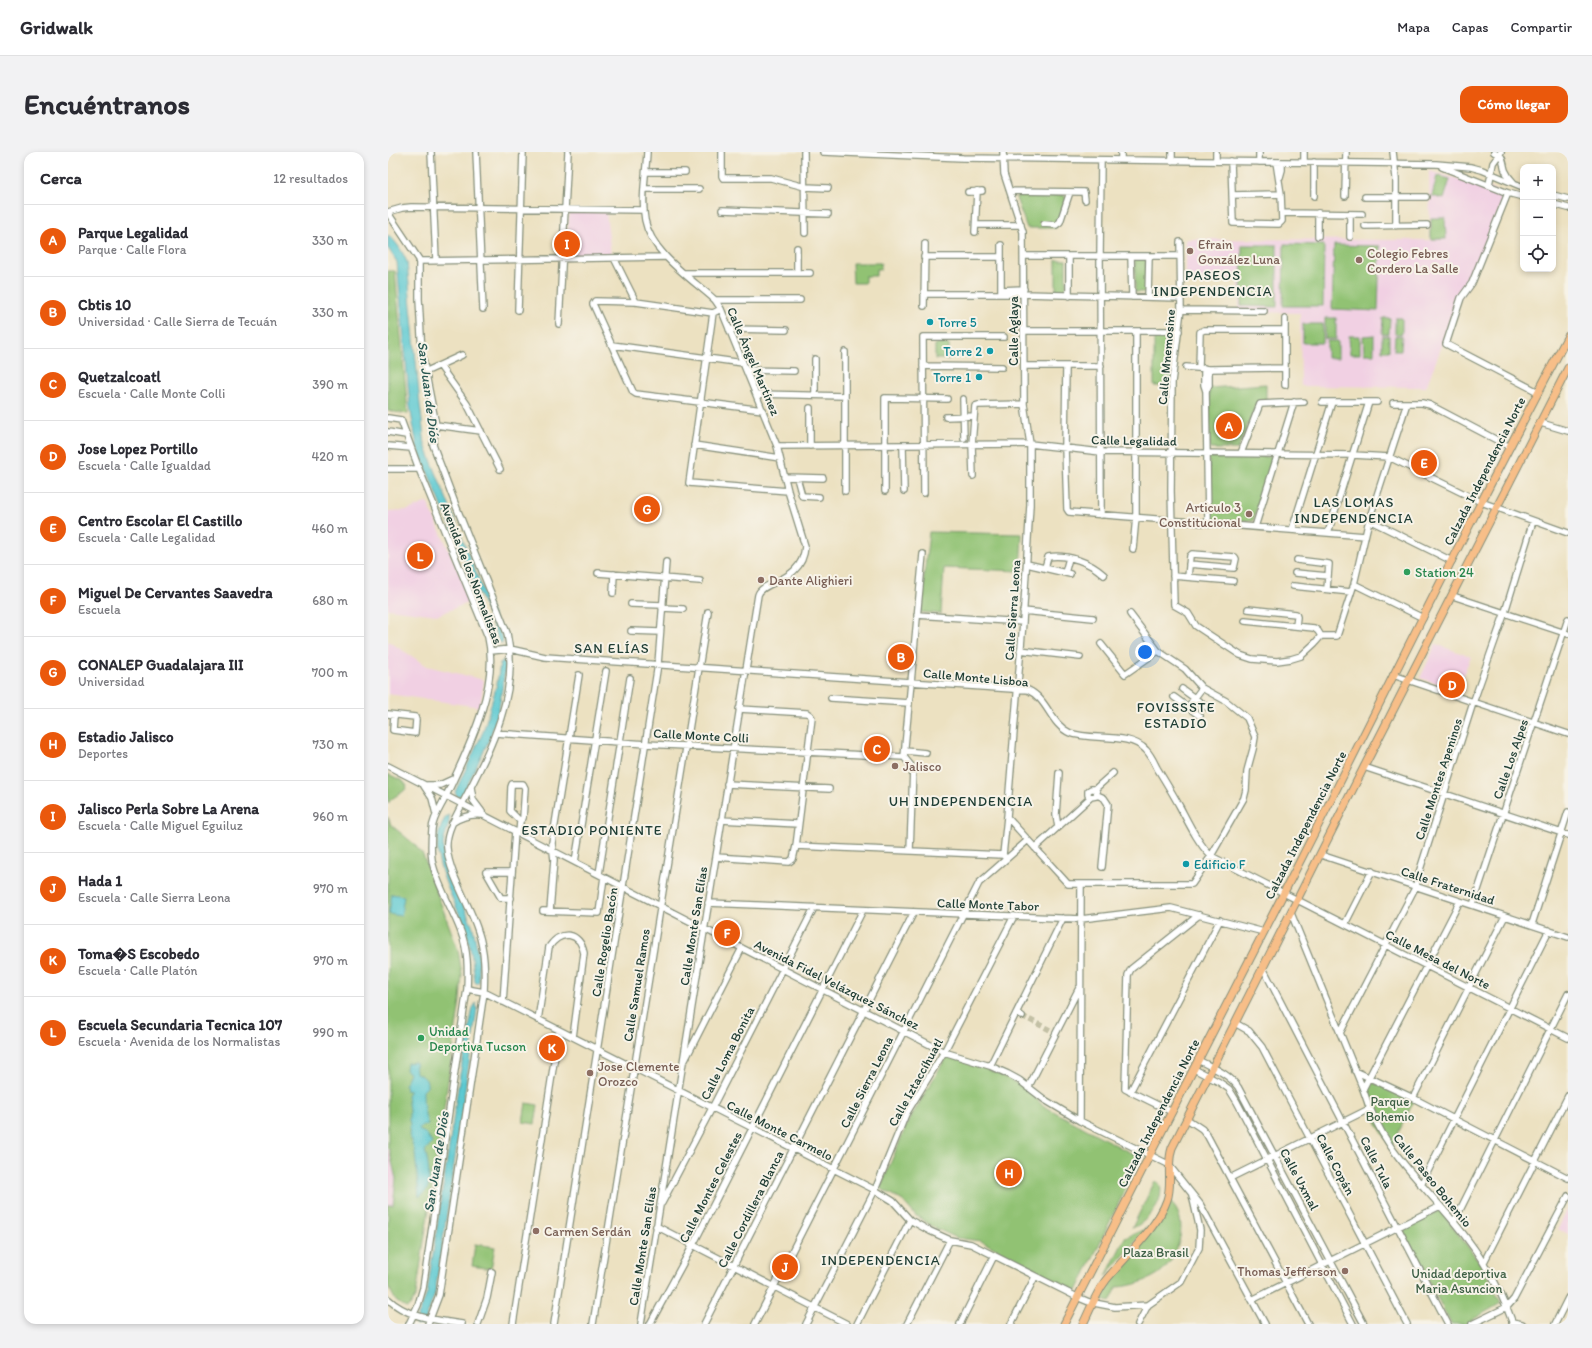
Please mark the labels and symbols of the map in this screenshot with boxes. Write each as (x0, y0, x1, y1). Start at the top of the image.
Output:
pin: I (554, 229, 580, 259)
place label: Efrain González Luna (1198, 237, 1280, 267)
marker: Efrain González Luna (1185, 246, 1195, 256)
place label: Colegio Febres Cordero La Salle (1367, 246, 1459, 276)
marker: Colegio Febres Cordero La Salle (1354, 255, 1364, 265)
district label: PASEOS INDEPENDENCIA (1153, 267, 1273, 300)
street label: Calle Aglaya (1006, 296, 1021, 366)
street label: Calle Ángel Martínez (724, 305, 783, 418)
street label: Calle Mnemosine (1155, 309, 1178, 406)
place label: Torre 5 (938, 315, 977, 330)
marker: Torre 5 (925, 317, 935, 327)
water label: San Juan de Diós (414, 340, 443, 444)
place label: Torre 2 (943, 344, 982, 359)
marker: Torre 2 (985, 346, 995, 356)
place label: Torre 1 (933, 370, 971, 385)
marker: Torre 1 (974, 372, 984, 382)
street label: Calzada Independencia Norte (1440, 395, 1528, 548)
pin: A (1216, 411, 1242, 441)
street label: Calle Legalidad (1091, 432, 1177, 449)
pin: E (1411, 448, 1437, 478)
pin: G (634, 494, 660, 524)
district label: LAS LOMAS INDEPENDENCIA (1294, 494, 1414, 527)
street label: Avenida de los Normalistas (438, 500, 506, 646)
place label: Articulo 3 Constitucional (1159, 500, 1241, 530)
marker: Articulo 3 Constitucional (1244, 509, 1254, 519)
pin: L (407, 541, 433, 571)
street label: Calle Sierra Leona (1001, 559, 1024, 661)
place label: Station 24 (1415, 565, 1474, 580)
marker: Station 24 (1402, 567, 1412, 577)
place label: Dante Alighieri (769, 573, 852, 588)
marker: Dante Alighieri (756, 575, 766, 585)
district label: SAN ELÍAS (574, 640, 650, 657)
pin: B (888, 642, 914, 672)
your location (1135, 642, 1155, 662)
street label: Calle Monte Lisboa (923, 665, 1030, 690)
pin: D (1439, 670, 1465, 700)
district label: FOVISSSTE ESTADIO (1137, 699, 1215, 732)
street label: Calle Montes Apeninos (1412, 716, 1465, 842)
street label: Calle Los Alpes (1490, 717, 1531, 801)
street label: Calle Monte Colli (653, 726, 749, 745)
pin: C (864, 734, 890, 764)
street label: Calzada Independencia Norte (1261, 749, 1349, 902)
place label: Jalisco (903, 759, 942, 774)
marker: Jalisco (890, 761, 900, 771)
district label: UH INDEPENDENCIA (889, 793, 1033, 810)
district label: ESTADIO PONIENTE (521, 822, 663, 839)
place label: Edificio F (1194, 857, 1246, 872)
marker: Edificio F (1181, 859, 1191, 869)
street label: Calle Fraternidad (1399, 863, 1497, 908)
street label: Calle Monte San Elías (677, 865, 710, 987)
street label: Calle Rogelio Bacón (588, 886, 621, 998)
street label: Calle Monte Tabor (937, 895, 1040, 914)
pin: F (714, 918, 740, 948)
street label: Calle Samuel Ramos (620, 927, 653, 1043)
street label: Calle Mesa del Norte (1383, 927, 1493, 992)
street label: Avenida Fidel Velázquez Sánchez (752, 936, 922, 1033)
street label: Calle Loma Bonita (697, 1004, 758, 1102)
place label: Unidad Deportiva Tucson (429, 1024, 527, 1054)
marker: Unidad Deportiva Tucson (416, 1033, 426, 1043)
pin: K (539, 1033, 565, 1063)
street label: Calle Sierra Leona (837, 1033, 896, 1131)
street label: Calle Iztaccíhuatl (885, 1035, 946, 1129)
street label: Calzada Independencia Norte (1114, 1037, 1202, 1190)
place label: Jose Clemente Orozco (598, 1059, 679, 1089)
marker: Jose Clemente Orozco (585, 1068, 595, 1078)
park label: Parque Bohemio (1366, 1094, 1415, 1124)
street label: Calle Monte Carmelo (724, 1097, 836, 1164)
water label: San Juan de Diós (420, 1110, 453, 1214)
street label: Calle Montes Celestes (676, 1129, 745, 1245)
street label: Calle Paseo Bohemio (1390, 1130, 1475, 1230)
street label: Calle Copán (1313, 1131, 1358, 1198)
street label: Calle Tula (1357, 1134, 1396, 1191)
street label: Calle Uxmal (1277, 1146, 1322, 1213)
street label: Calle Cordillera Blanca (714, 1148, 787, 1270)
pin: H (996, 1158, 1022, 1188)
street label: Calle Monte San Elías (626, 1185, 659, 1307)
place label: Carmen Serdán (544, 1224, 632, 1239)
marker: Carmen Serdán (531, 1226, 541, 1236)
park label: Plaza Brasil (1123, 1245, 1189, 1260)
pin: J (772, 1252, 798, 1282)
district label: INDEPENDENCIA (821, 1252, 941, 1269)
place label: Thomas Jefferson (1237, 1264, 1338, 1279)
marker: Thomas Jefferson (1340, 1266, 1350, 1276)
park label: Unidad deportiva Maria Asuncion (1411, 1266, 1507, 1296)

